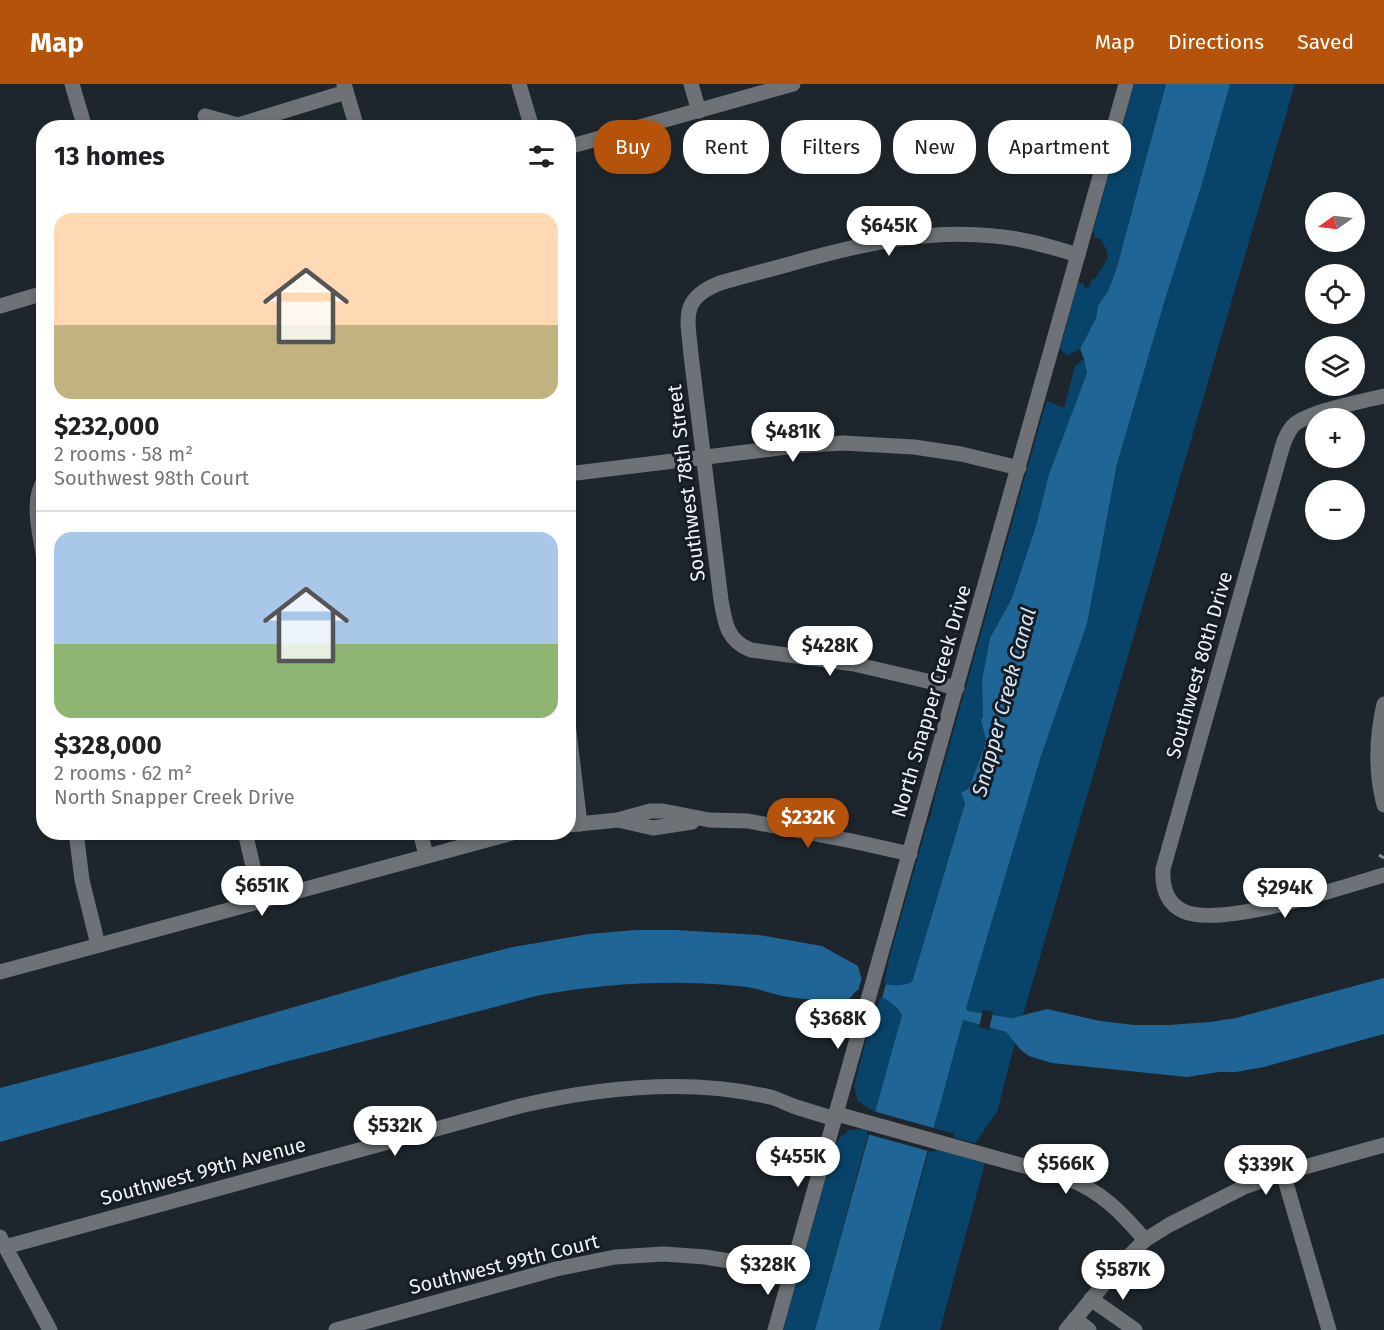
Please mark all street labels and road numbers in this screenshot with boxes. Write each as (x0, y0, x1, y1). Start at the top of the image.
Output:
street label: Southwest 78th Street (662, 382, 710, 583)
street label: Southwest 80th Drive (1161, 569, 1237, 761)
street label: North Snapper Creek Drive (886, 582, 976, 820)
street label: Southwest 99th Avenue (98, 1132, 308, 1210)
street label: Southwest 99th Court (407, 1229, 602, 1299)

